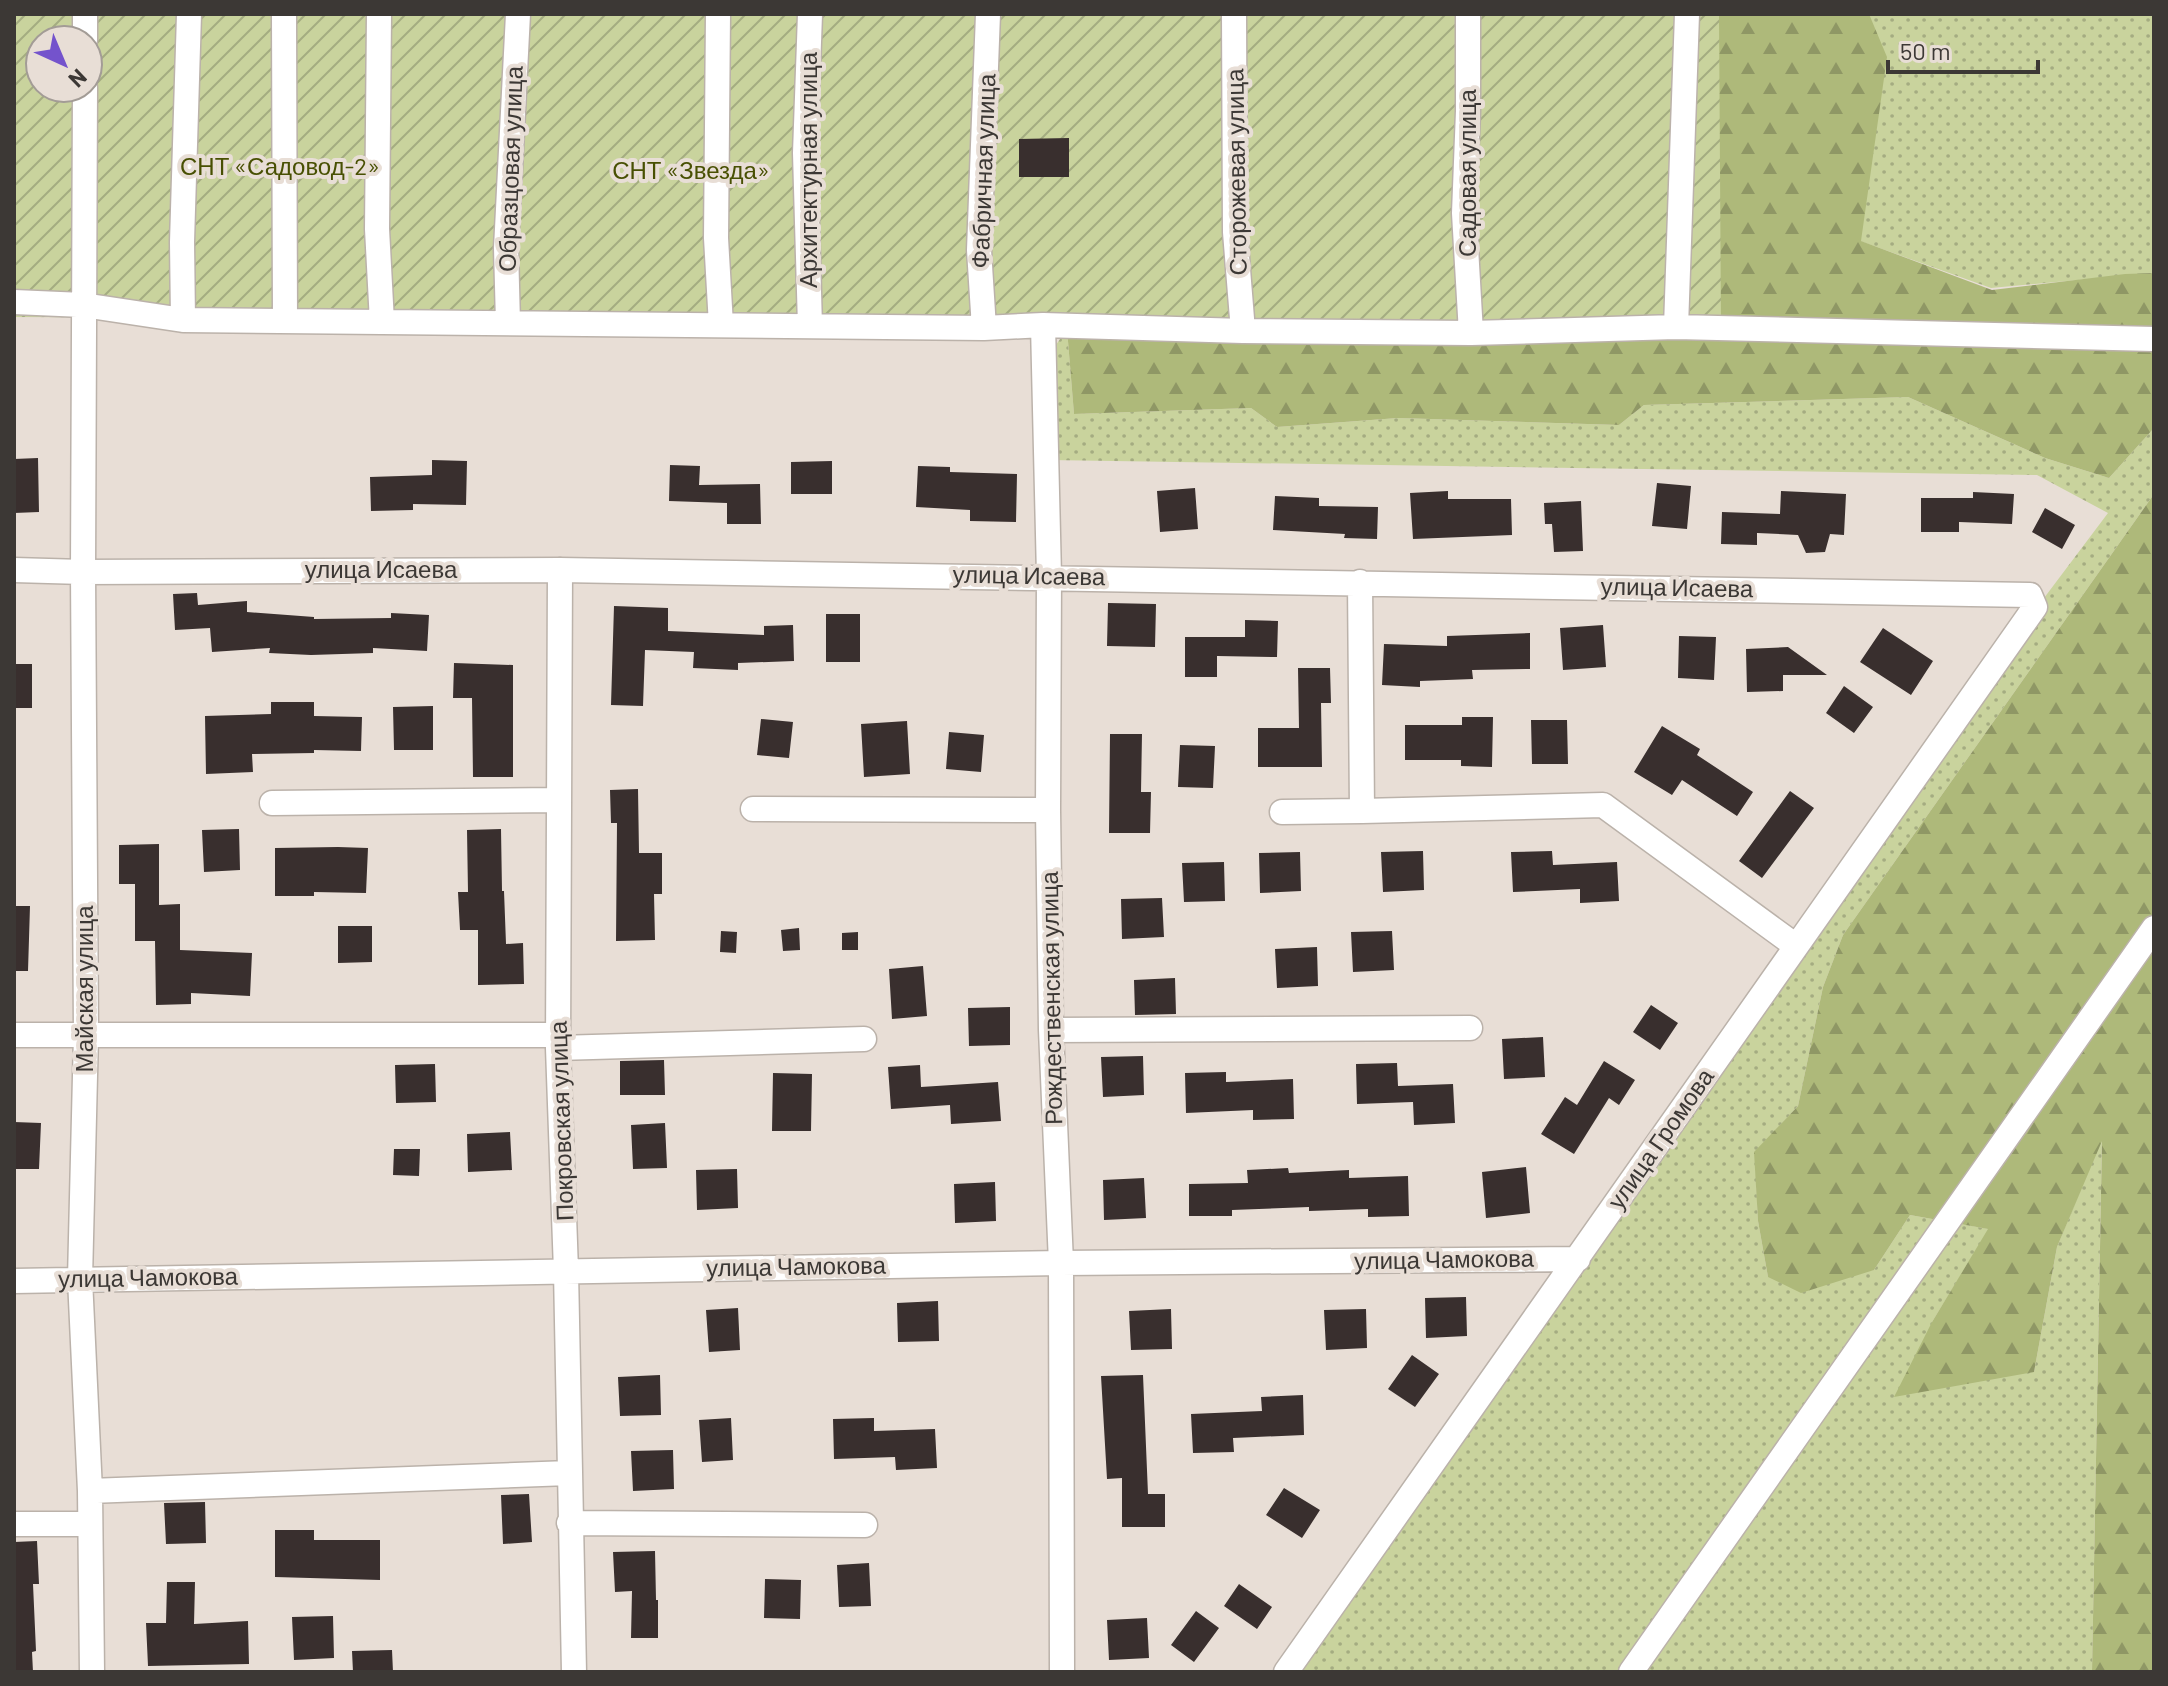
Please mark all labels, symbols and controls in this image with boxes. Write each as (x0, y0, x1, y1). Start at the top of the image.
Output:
north arrow (24, 24, 104, 104)
scale bar (1888, 24, 2038, 74)
text: 50 m (1900, 36, 1951, 65)
street label: Архитектурная улица (793, 51, 822, 288)
text: N (64, 65, 93, 94)
street label: Образцовая улица (491, 65, 528, 273)
street label: Сторожевая улица (1219, 68, 1252, 276)
street label: Фабричная улица (965, 72, 1000, 269)
street label: Садовая улица (1452, 88, 1481, 257)
park label: СНТ «Садовод-2» (180, 151, 380, 180)
park label: СНТ «Звезда» (612, 155, 770, 184)
street label: улица Исаева (305, 554, 458, 583)
street label: улица Исаева (953, 559, 1106, 590)
street label: улица Исаева (1601, 571, 1754, 602)
street label: Рождественская улица (1034, 870, 1067, 1125)
street label: Майская улица (69, 905, 98, 1073)
street label: Покровская улица (542, 1020, 578, 1222)
street label: улица Громова (1601, 1062, 1719, 1214)
street label: улица Чамокова (1354, 1242, 1535, 1275)
street label: улица Чамокова (706, 1249, 887, 1282)
street label: улица Чамокова (58, 1260, 239, 1293)

